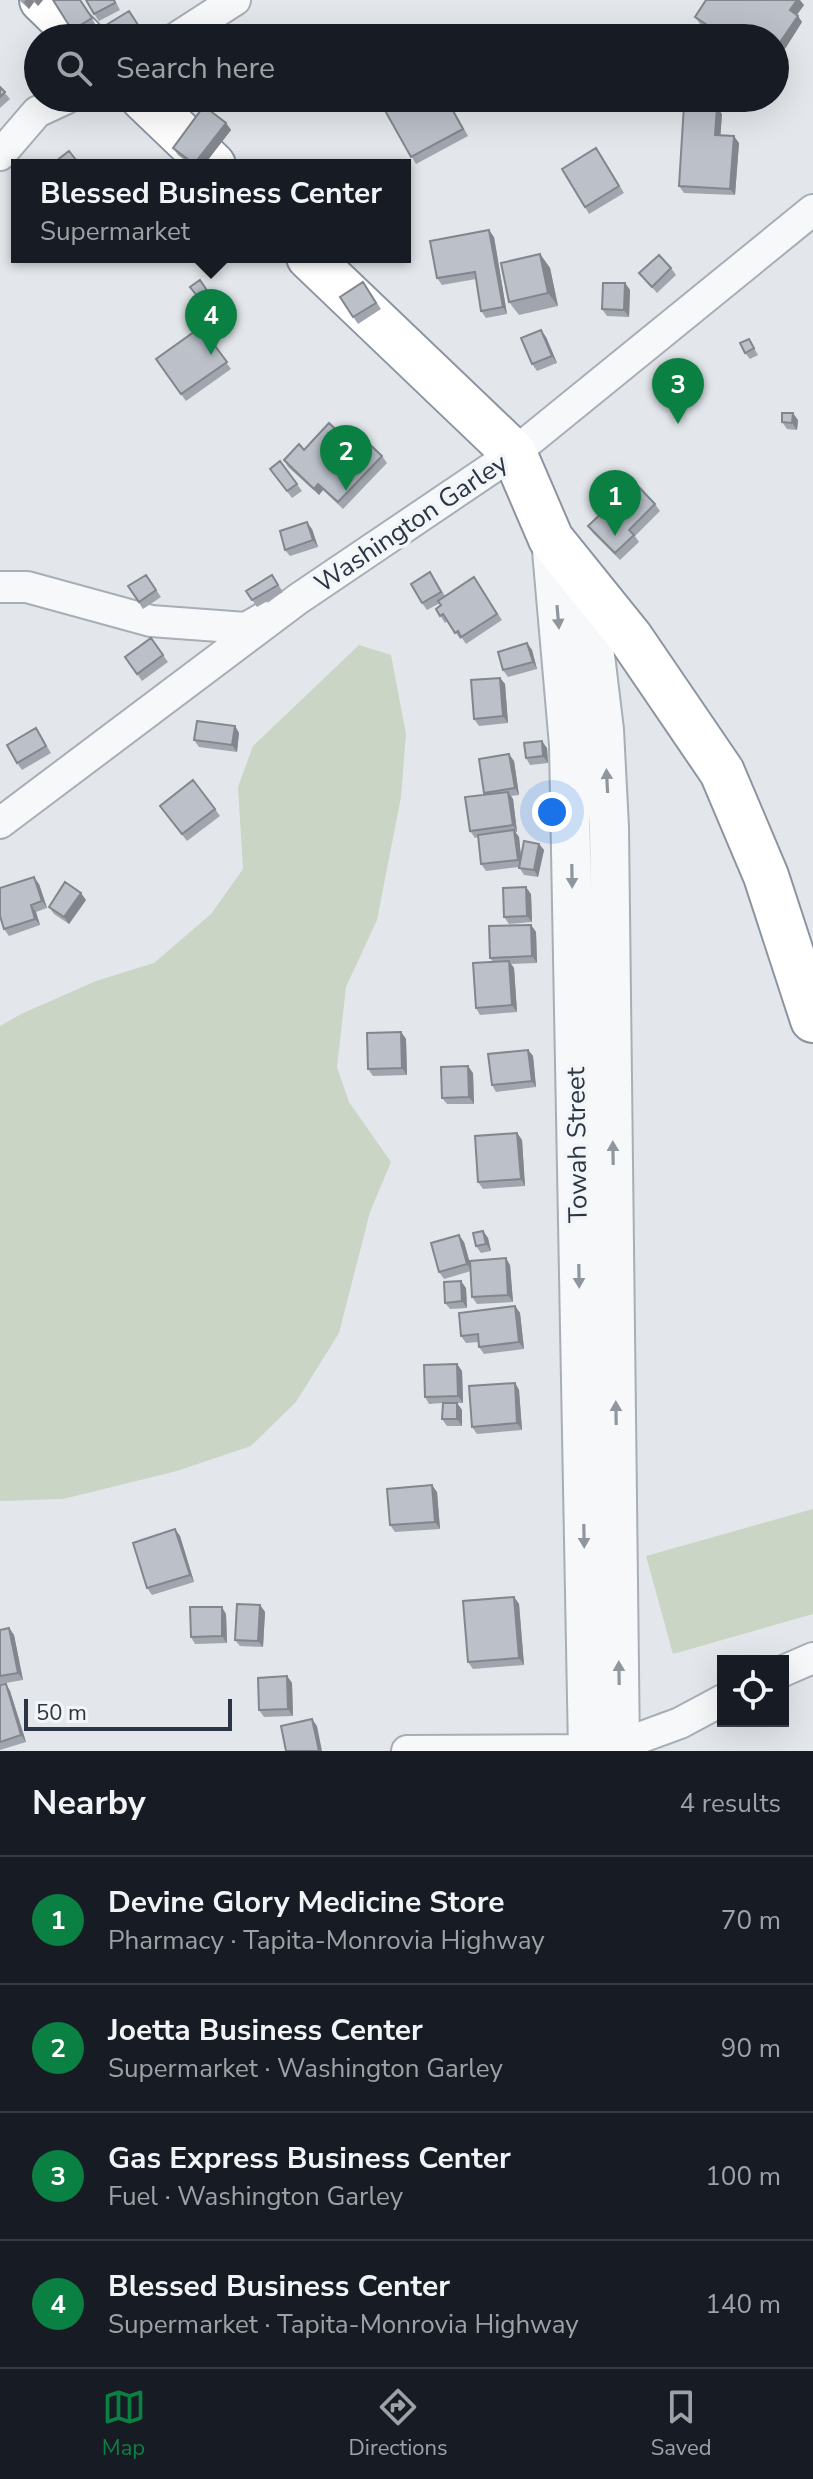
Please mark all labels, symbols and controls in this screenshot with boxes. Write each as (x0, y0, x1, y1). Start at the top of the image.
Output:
search box (24, 24, 789, 112)
icon: search (52, 46, 96, 90)
text: Search here (116, 48, 275, 89)
popup (11, 159, 411, 263)
text: Blessed Business Center (40, 173, 382, 214)
text: Supermarket (40, 214, 190, 249)
pin: 4 (185, 289, 237, 355)
pin: 3 (652, 358, 704, 424)
pin: 2 (320, 425, 372, 491)
street label: Washington Garley (308, 445, 515, 601)
pin: 1 (589, 470, 641, 536)
one-way arrow (552, 605, 565, 630)
one-way arrow (600, 768, 613, 793)
your location (532, 792, 572, 832)
one-way arrow (566, 864, 578, 889)
street label: Towah Street (558, 1066, 596, 1223)
one-way arrow (607, 1140, 619, 1165)
one-way arrow (573, 1264, 585, 1289)
one-way arrow (610, 1400, 622, 1425)
one-way arrow (578, 1524, 590, 1549)
map controls (717, 1655, 789, 1727)
button: locate (717, 1655, 789, 1727)
one-way arrow (613, 1660, 626, 1685)
scale bar (24, 1695, 232, 1731)
text: 50 m (36, 1698, 87, 1728)
text: Nearby (32, 1780, 146, 1826)
text: 4 results (680, 1786, 781, 1821)
text: Devine Glory Medicine Store (108, 1882, 504, 1923)
text: 1 (50, 1903, 66, 1938)
text: 70 m (721, 1903, 781, 1938)
text: Pharmacy · Tapita-Monrovia Highway (108, 1923, 545, 1958)
text: Joetta Business Center (108, 2010, 423, 2051)
text: 2 (50, 2031, 66, 2066)
text: 90 m (721, 2031, 781, 2066)
text: Supermarket · Washington Garley (108, 2051, 503, 2086)
text: Gas Express Business Center (108, 2138, 511, 2179)
text: 3 (50, 2159, 66, 2194)
text: 100 m (705, 2159, 781, 2194)
text: Fuel · Washington Garley (108, 2179, 403, 2214)
text: Blessed Business Center (108, 2266, 450, 2307)
text: 4 (50, 2287, 66, 2322)
text: 140 m (705, 2287, 781, 2322)
text: Supermarket · Tapita-Monrovia Highway (108, 2307, 579, 2342)
tab: Map (102, 2385, 146, 2463)
tab: Directions (349, 2385, 448, 2463)
tab: Saved (651, 2385, 711, 2463)

